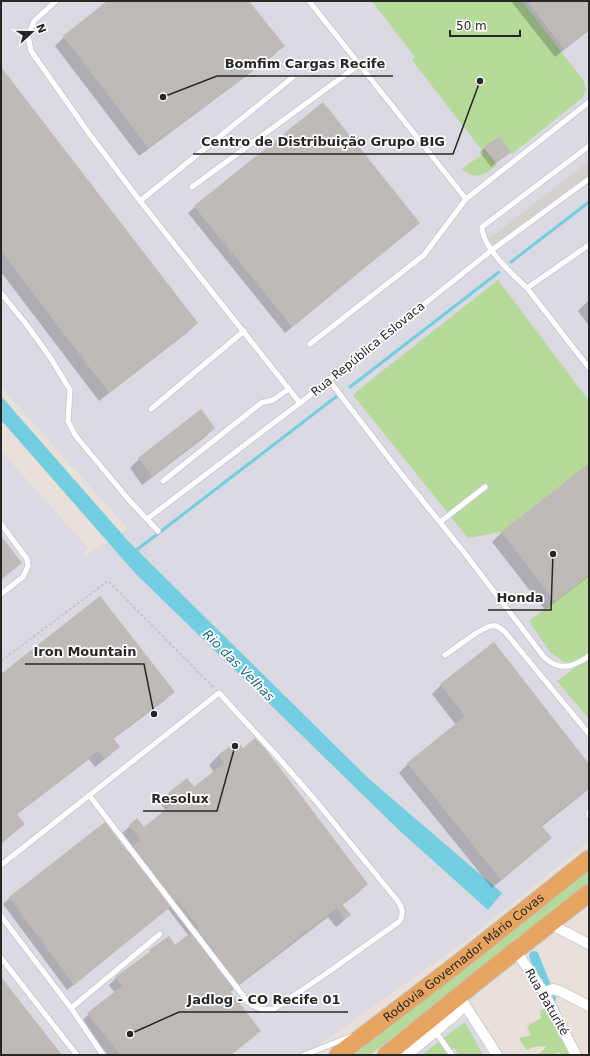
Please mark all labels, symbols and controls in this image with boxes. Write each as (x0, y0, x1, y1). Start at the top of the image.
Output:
north arrow (12, 12, 52, 52)
scale bar (450, 12, 520, 38)
text: 50 m (456, 19, 487, 33)
text: N (33, 22, 49, 35)
callout: Bomfim Cargas Recife (217, 51, 393, 76)
text: Bomfim Cargas Recife (225, 56, 385, 71)
callout: Centro de Distribuição Grupo BIG (193, 129, 453, 154)
text: Centro de Distribuição Grupo BIG (201, 134, 445, 149)
street label: Rua República Eslovaca (308, 299, 428, 399)
callout: Honda (488, 585, 551, 610)
text: Honda (496, 590, 544, 605)
water label: Rio das Velhas (200, 627, 278, 704)
callout: Iron Mountain (25, 639, 144, 664)
text: Iron Mountain (33, 644, 137, 659)
callout: Resolux (143, 786, 217, 811)
text: Resolux (151, 791, 209, 806)
street label: Rodovia Governador Mário Covas (381, 891, 547, 1025)
street label: Rua Baturité (522, 966, 572, 1038)
callout: Jadlog - CO Recife 01 (179, 987, 348, 1012)
text: Jadlog - CO Recife 01 (186, 992, 341, 1007)

